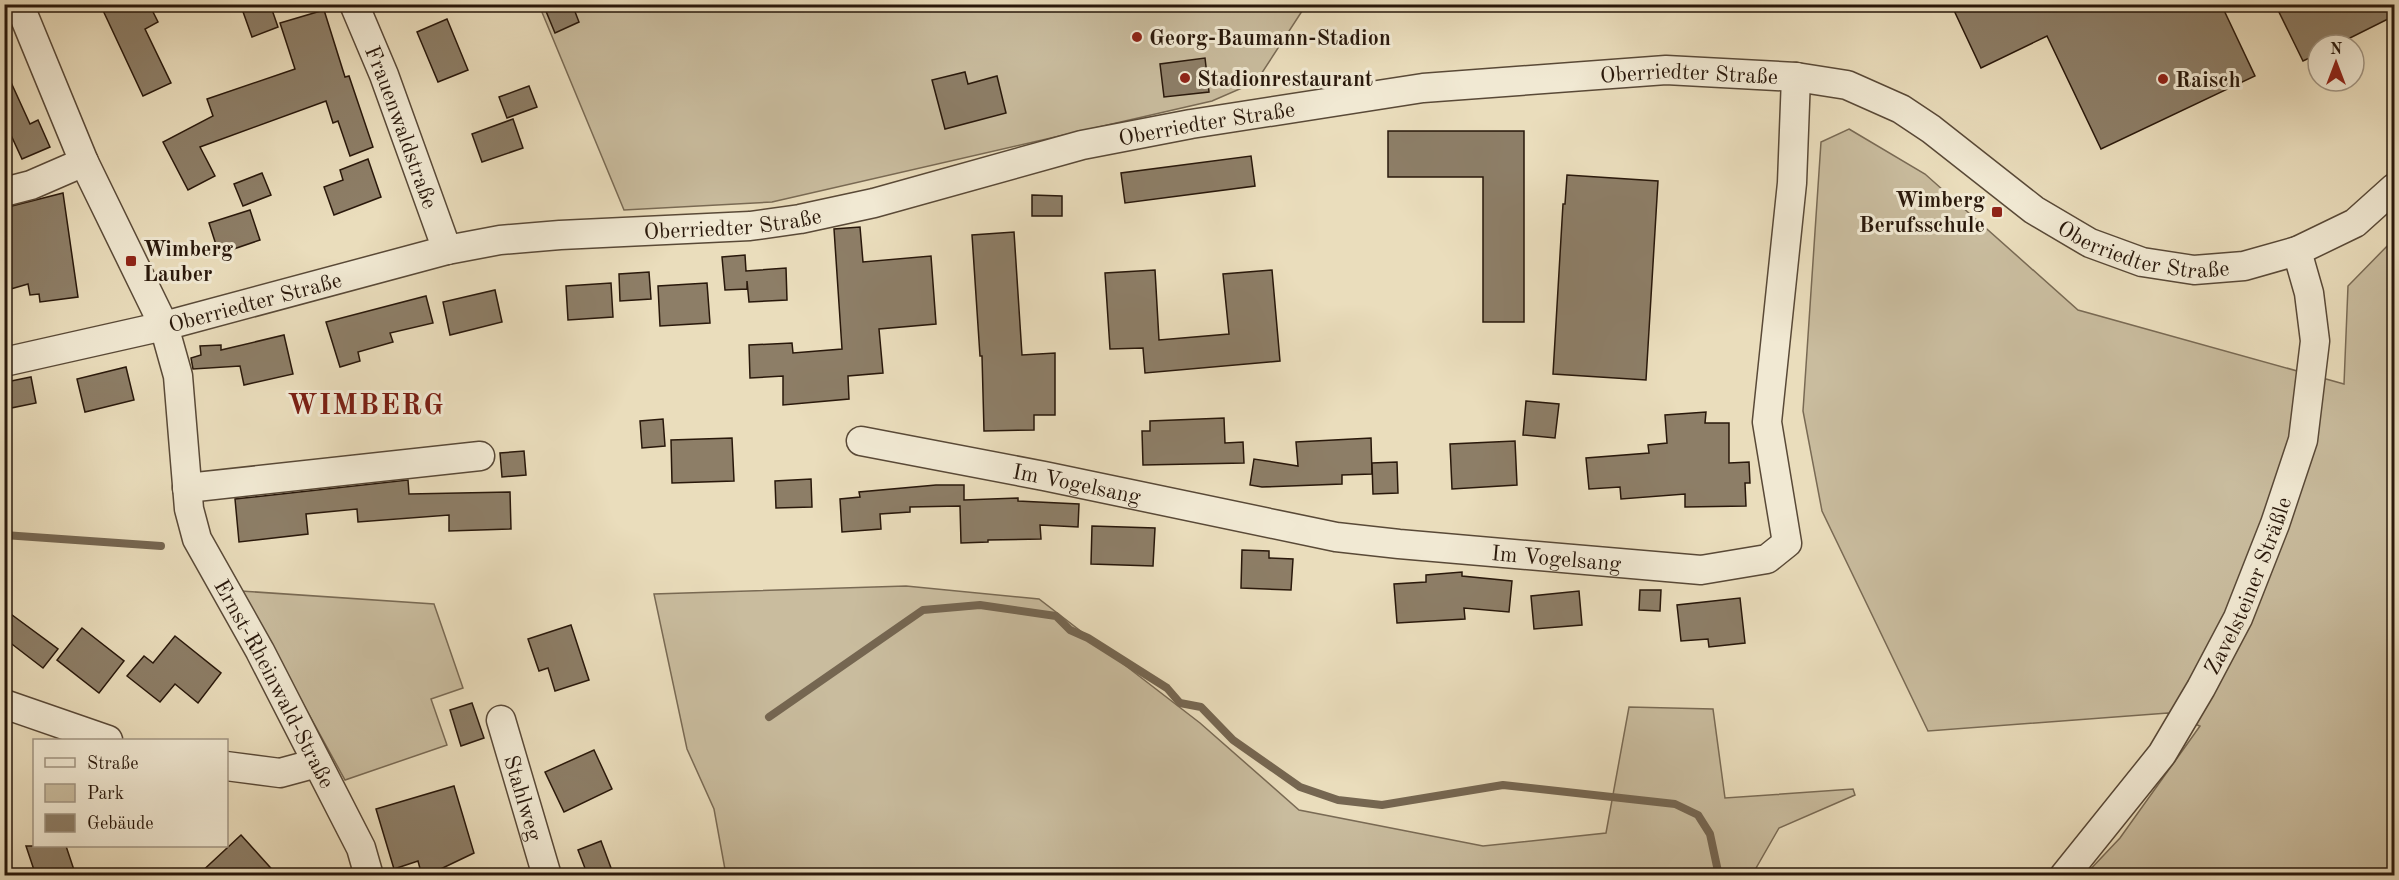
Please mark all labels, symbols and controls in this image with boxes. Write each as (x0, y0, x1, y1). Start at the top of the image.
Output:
place label: Georg-Baumann-Stadion (1149, 28, 1391, 50)
marker: Georg-Baumann-Stadion (1130, 30, 1144, 44)
north arrow (2306, 33, 2366, 93)
text: N (2330, 42, 2343, 58)
street label: Frauenwaldstraße (360, 43, 440, 212)
street label: Oberriedter Straße (1599, 61, 1779, 89)
place label: Stadionrestaurant (1197, 69, 1373, 91)
place label: Raisch (2175, 70, 2241, 92)
marker: Stadionrestaurant (1178, 71, 1192, 85)
marker: Raisch (2156, 72, 2170, 86)
street label: Oberriedter Straße (1117, 99, 1296, 151)
place label: Wimberg Berufsschule (1859, 190, 1985, 237)
marker: Wimberg Berufsschule (1990, 205, 2004, 219)
street label: Oberriedter Straße (643, 206, 824, 244)
street label: Oberriedter Straße (2053, 217, 2230, 283)
place label: Wimberg Lauber (143, 239, 233, 286)
marker: Wimberg Lauber (124, 254, 138, 268)
street label: Oberriedter Straße (166, 270, 344, 337)
district label: WIMBERG (287, 393, 445, 421)
street label: Im Vogelsang (1011, 461, 1143, 509)
street label: Zavelsteiner Sträßle (2201, 495, 2296, 679)
street label: Im Vogelsang (1490, 543, 1622, 576)
street label: Ernst-Rheinwald-Straße (209, 576, 337, 792)
legend (33, 739, 228, 847)
street label: Stahlweg (499, 753, 545, 844)
text: Straße (87, 755, 138, 773)
text: Park (87, 785, 124, 803)
text: Gebäude (87, 815, 154, 833)

